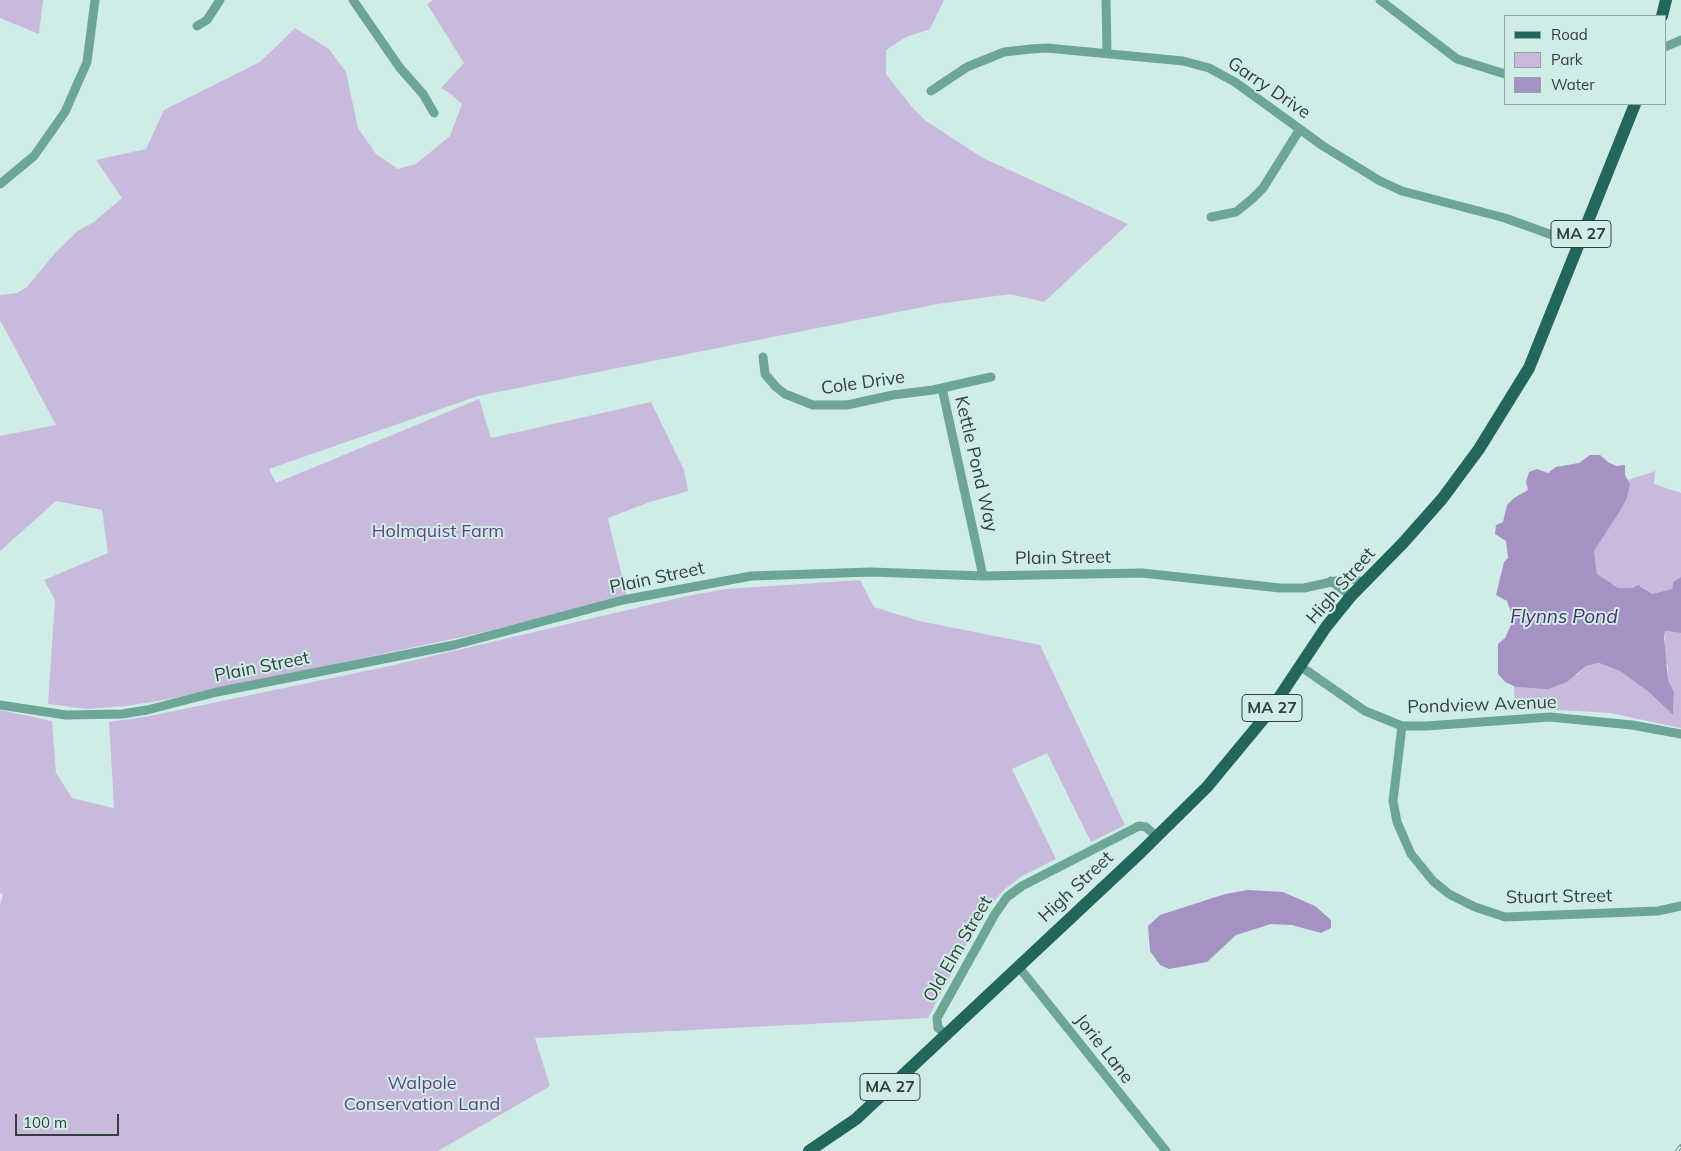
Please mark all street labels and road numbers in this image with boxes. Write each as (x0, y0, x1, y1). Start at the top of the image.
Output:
street label: Garry Drive (1223, 52, 1315, 124)
road number: MA 27 (1551, 220, 1611, 248)
street label: Cole Drive (820, 366, 906, 400)
street label: Kettle Pond Way (950, 394, 1002, 534)
street label: High Street (1302, 543, 1380, 629)
street label: Plain Street (1015, 546, 1111, 570)
street label: Plain Street (608, 557, 706, 599)
street label: Plain Street (213, 647, 311, 687)
street label: Pondview Avenue (1407, 692, 1557, 718)
road number: MA 27 (1242, 694, 1302, 721)
street label: High Street (1034, 847, 1118, 927)
street label: Stuart Street (1506, 885, 1612, 909)
street label: Old Elm Street (919, 892, 997, 1006)
street label: Jorie Lane (1070, 1010, 1138, 1088)
road number: MA 27 (860, 1074, 920, 1100)

